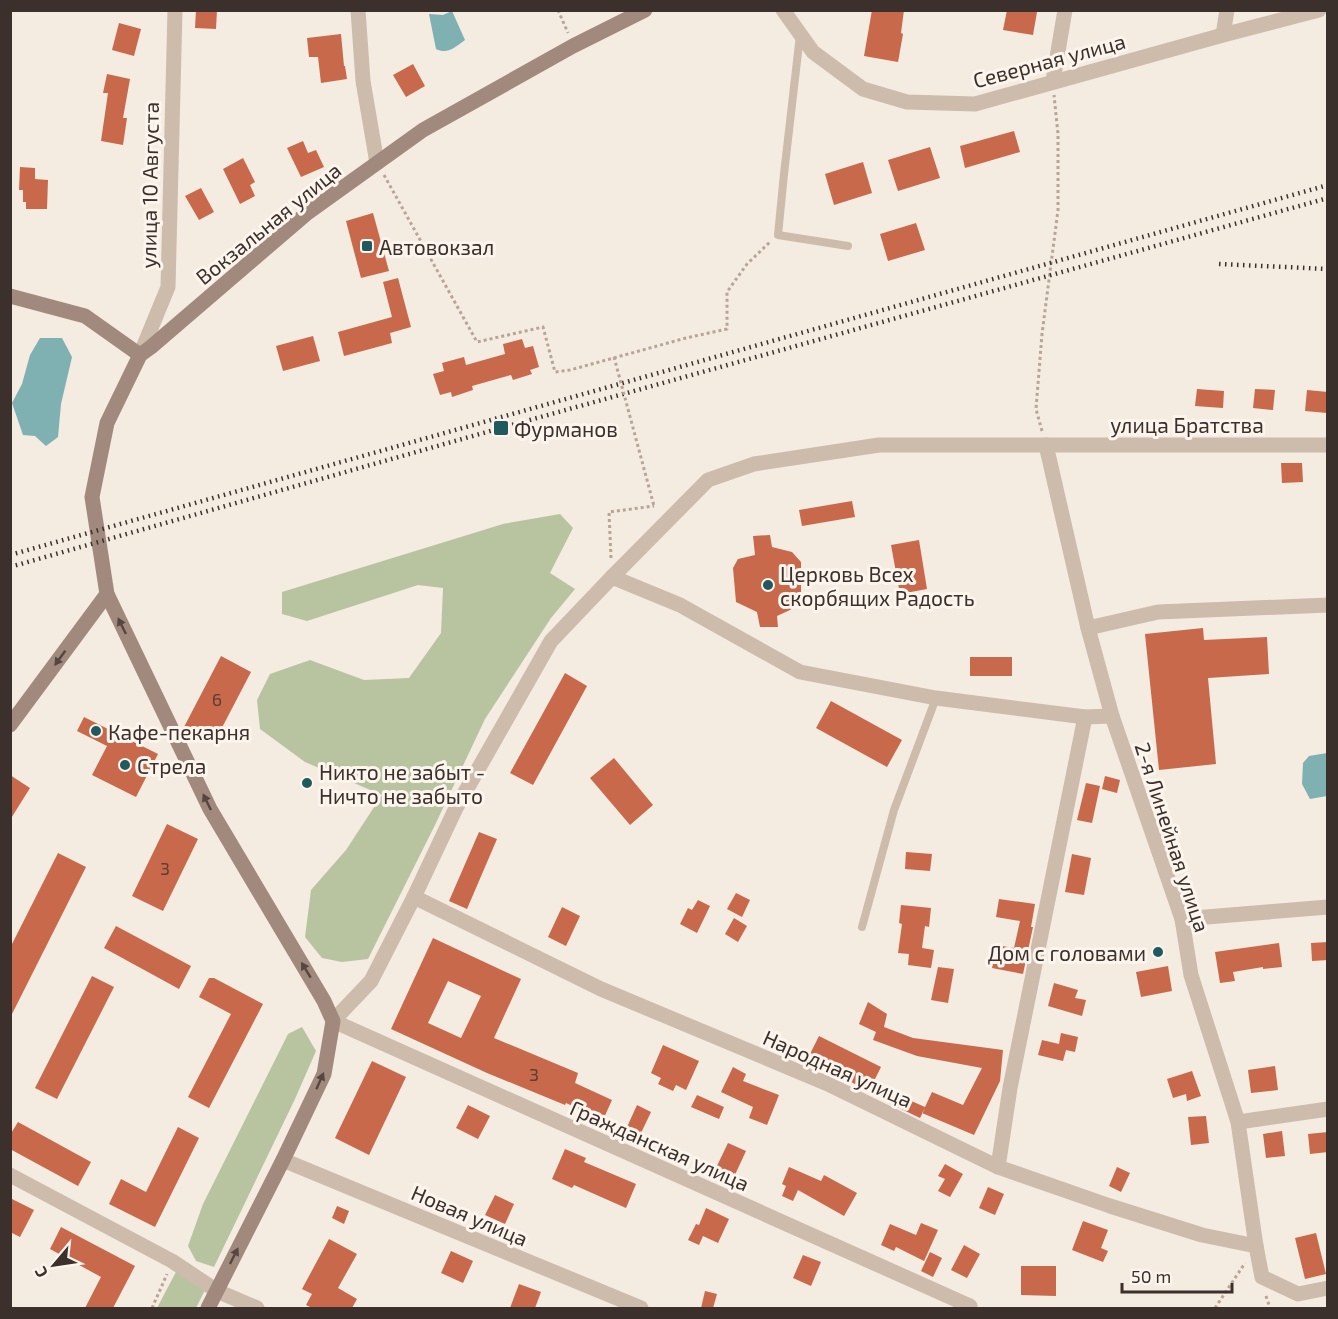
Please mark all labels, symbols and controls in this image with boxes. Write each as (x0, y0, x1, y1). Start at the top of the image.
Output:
street label: Северная улица (970, 28, 1128, 93)
street label: улица 10 Августа (135, 101, 164, 269)
street label: Вокзальная улица (190, 157, 346, 290)
place label: Автовокзал (379, 234, 494, 259)
marker: Автовокзал (360, 239, 374, 253)
street label: улица Братства (1110, 412, 1264, 438)
place label: Фурманов (514, 416, 618, 442)
marker: Фурманов (492, 419, 510, 437)
place label: Церковь Всех скорбящих Радость (780, 561, 974, 610)
marker: Церковь Всех скорбящих Радость (761, 578, 775, 592)
one-way arrow (118, 617, 128, 635)
one-way arrow (54, 649, 66, 665)
house number: 6 (212, 688, 222, 710)
place label: Кафе-пекарня (108, 719, 250, 744)
marker: Кафе-пекарня (89, 724, 103, 738)
street label: 2-я Линейная улица (1130, 739, 1215, 935)
place label: Стрела (137, 753, 206, 778)
marker: Стрела (118, 758, 132, 772)
place label: Никто не забыт - Ничто не забыто (319, 759, 485, 808)
marker: Никто не забыт - Ничто не забыто (300, 776, 314, 790)
one-way arrow (202, 793, 211, 810)
house number: 3 (160, 857, 170, 879)
place label: Дом с головами (988, 940, 1146, 965)
marker: Дом с головами (1151, 945, 1165, 959)
one-way arrow (300, 962, 311, 978)
street label: Народная улица (759, 1024, 916, 1113)
house number: 3 (529, 1063, 539, 1085)
one-way arrow (316, 1072, 325, 1090)
street label: Гражданская улица (566, 1094, 753, 1197)
street label: Новая улица (408, 1179, 532, 1252)
north arrow (24, 1235, 84, 1295)
one-way arrow (229, 1247, 239, 1264)
scale bar (1122, 1256, 1232, 1294)
text: С (30, 1264, 51, 1281)
text: 50 m (1131, 1265, 1171, 1287)

